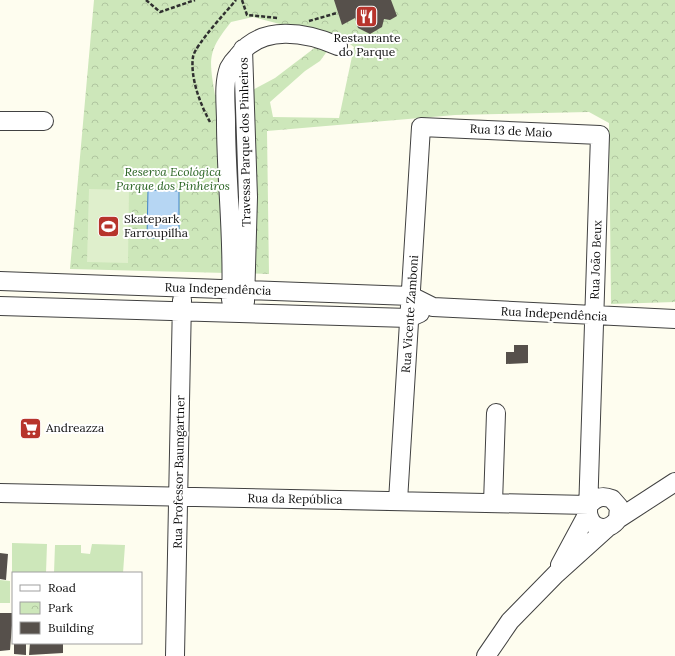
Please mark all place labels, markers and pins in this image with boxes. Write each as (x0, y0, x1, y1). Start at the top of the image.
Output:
restaurant icon: Restaurante do Parque (354, 4, 380, 30)
place label: Restaurante do Parque (333, 30, 401, 59)
place label: Skatepark Farroupilha (124, 211, 188, 240)
sports icon: Skatepark Farroupilha (95, 213, 121, 239)
supermarket icon: Andreazza (18, 415, 44, 441)
place label: Andreazza (45, 420, 104, 435)

